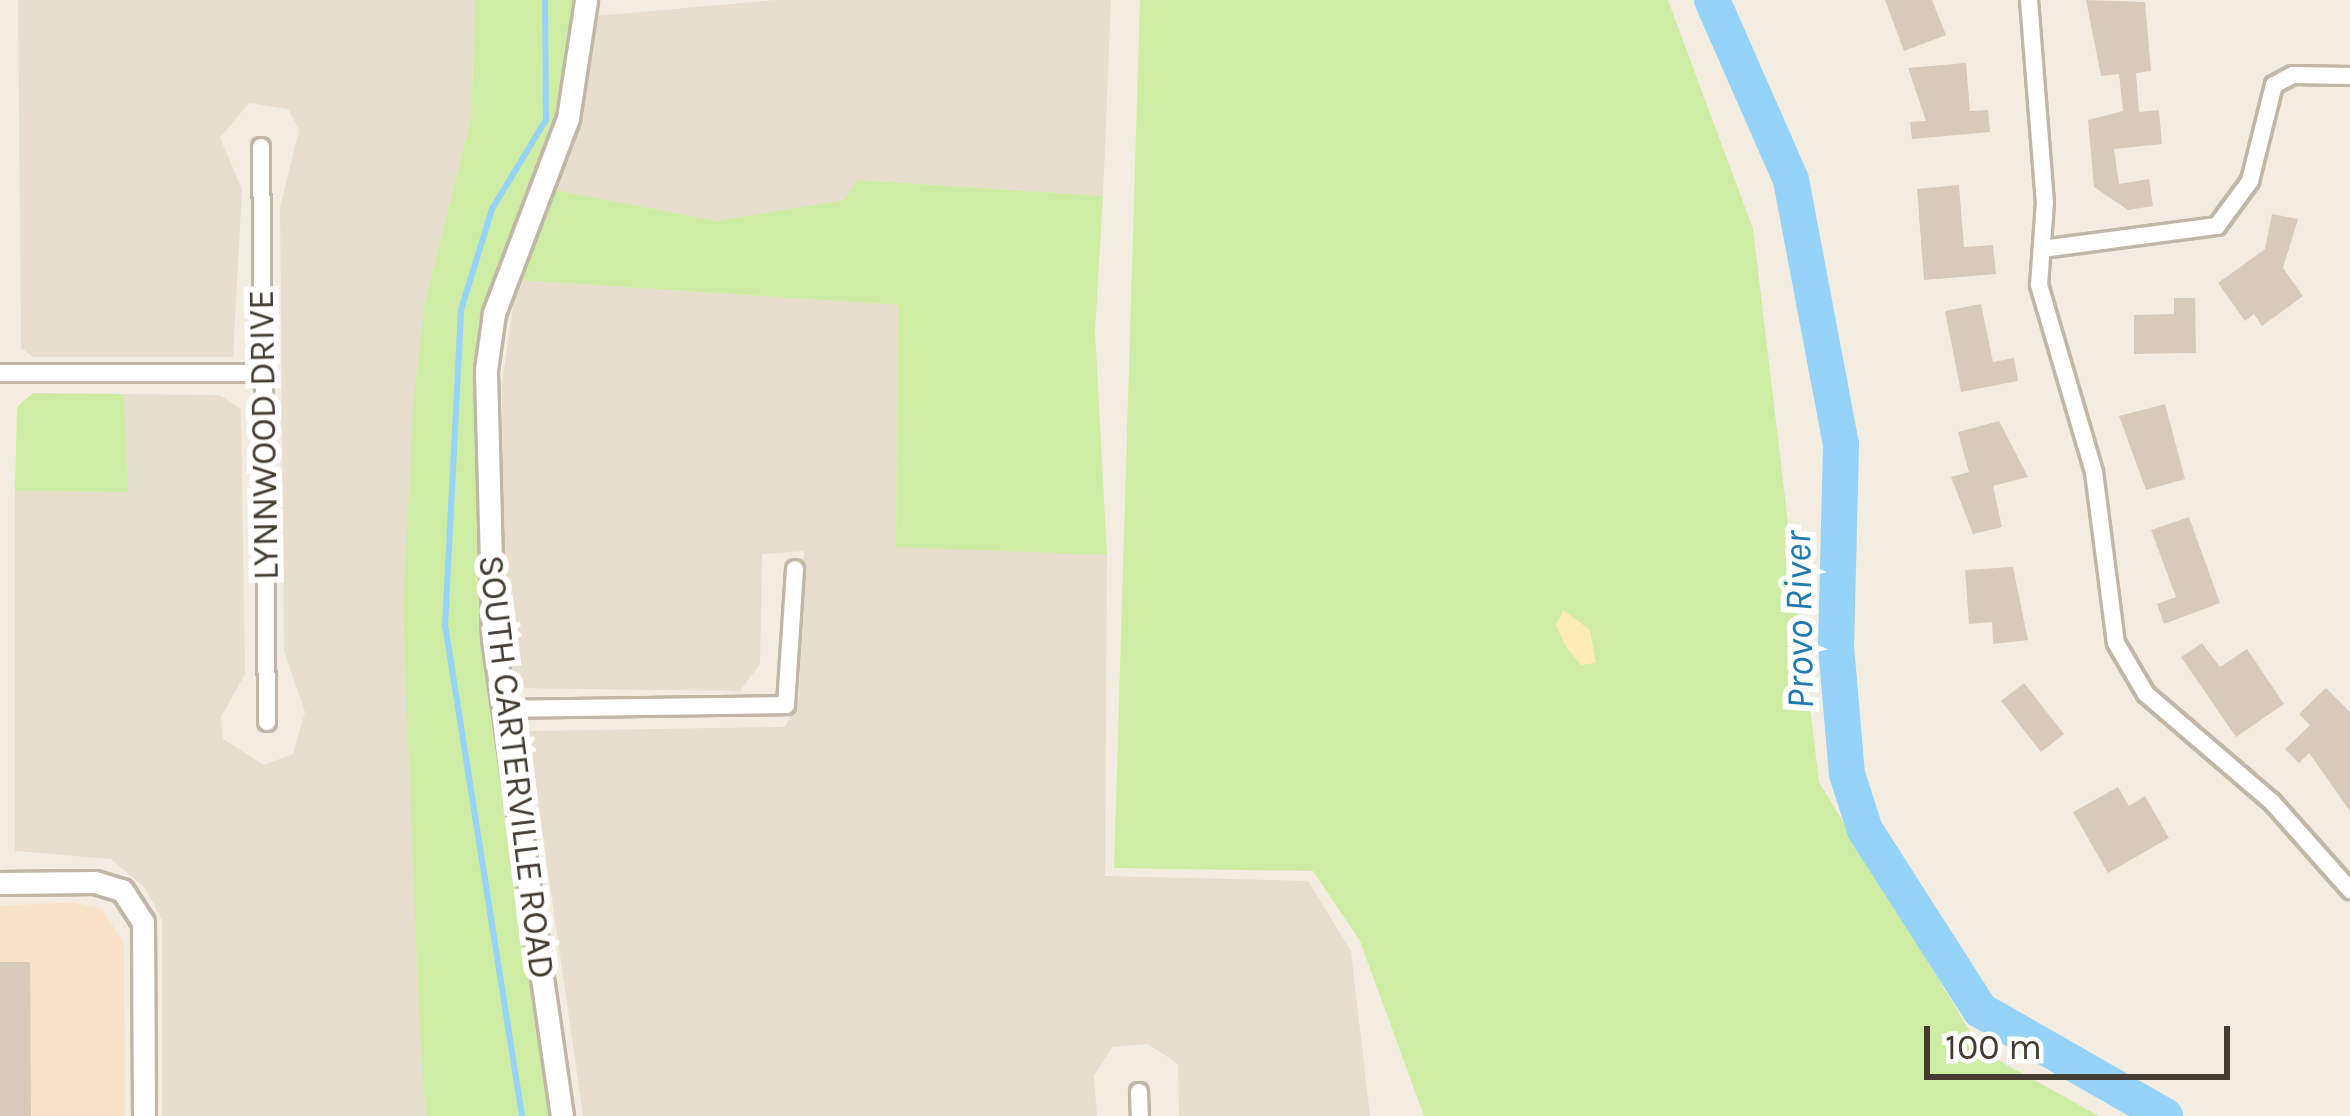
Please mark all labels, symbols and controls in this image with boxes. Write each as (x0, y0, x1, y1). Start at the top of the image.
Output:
street label: LYNNWOOD DRIVE (240, 289, 288, 581)
water label: Provo River (1774, 530, 1824, 710)
street label: SOUTH CARTERVILLE ROAD (469, 553, 563, 981)
scale bar (1930, 1002, 2236, 1076)
text: 100 m (1945, 1026, 2042, 1068)

